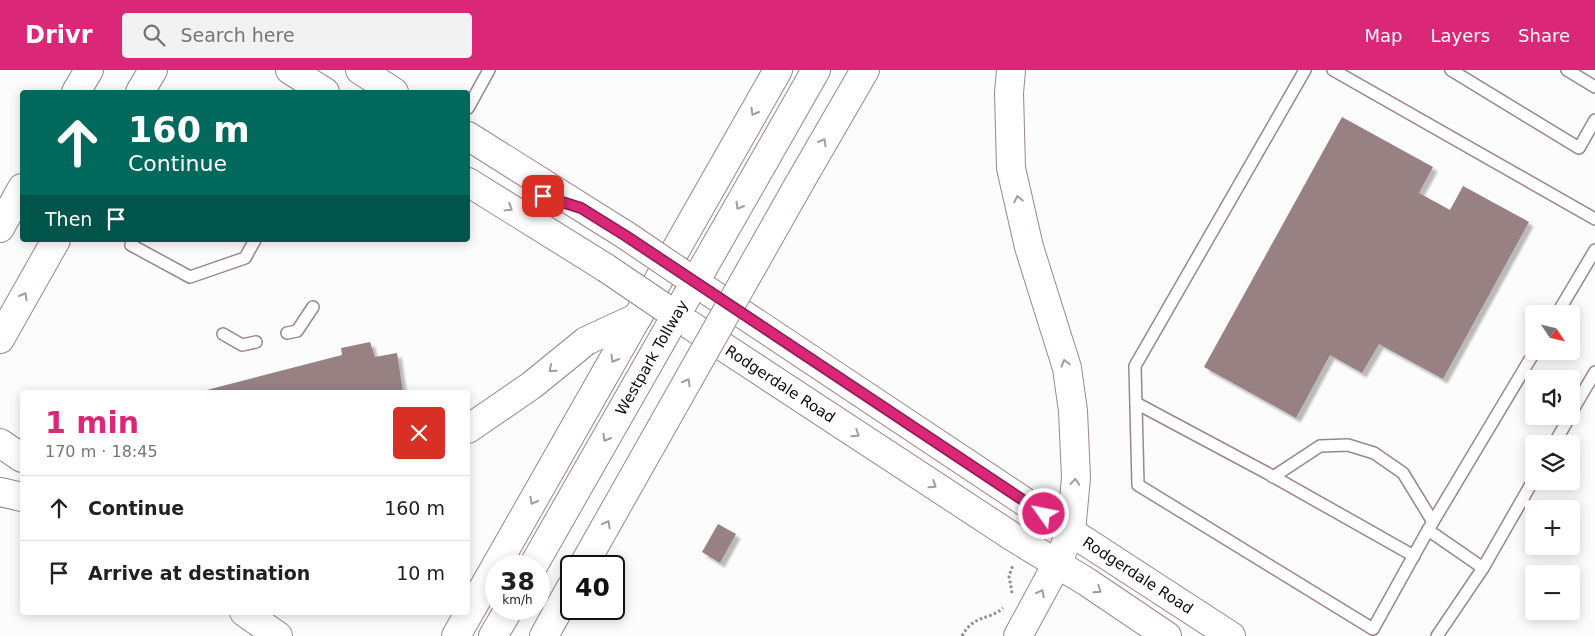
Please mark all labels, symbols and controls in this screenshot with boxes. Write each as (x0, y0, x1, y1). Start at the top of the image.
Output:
search box (122, 13, 472, 58)
text: Drivr (25, 21, 92, 49)
icon: search (140, 21, 168, 49)
text: Search here (180, 24, 295, 46)
text: Map (1364, 25, 1402, 46)
text: Layers (1430, 25, 1490, 46)
text: Share (1518, 25, 1570, 46)
one-way arrow (751, 107, 761, 116)
icon: ahead (45, 110, 110, 175)
text: 160 m (128, 110, 250, 150)
one-way arrow (817, 138, 827, 147)
text: Continue (128, 151, 227, 176)
pin (522, 175, 564, 217)
icon: arrive (529, 182, 557, 210)
one-way arrow (1013, 195, 1024, 204)
one-way arrow (735, 200, 745, 209)
one-way arrow (503, 202, 512, 211)
icon: arrive (102, 205, 130, 233)
text: Then (45, 208, 92, 230)
one-way arrow (18, 293, 28, 302)
street label: Westpark Tollway (612, 297, 692, 418)
north arrow (1525, 305, 1580, 360)
map controls (1525, 305, 1580, 620)
street label: Rodgerdale Road (722, 342, 838, 427)
one-way arrow (610, 354, 620, 363)
one-way arrow (1060, 359, 1071, 368)
one-way arrow (549, 363, 558, 372)
button: sound (1525, 370, 1580, 425)
one-way arrow (681, 379, 691, 388)
text: 1 min (45, 405, 139, 440)
button: close (393, 407, 445, 459)
one-way arrow (850, 428, 860, 437)
one-way arrow (602, 433, 612, 442)
button: layers (1525, 435, 1580, 490)
text: 170 m · 18:45 (45, 442, 158, 461)
one-way arrow (1070, 478, 1081, 486)
one-way arrow (928, 479, 937, 488)
position arrow (1017, 487, 1069, 539)
icon: ahead (45, 494, 73, 522)
one-way arrow (530, 495, 540, 504)
text: Continue (88, 497, 184, 519)
text: 160 m (384, 497, 445, 519)
button: + (1525, 500, 1580, 555)
one-way arrow (601, 520, 611, 529)
street label: Rodgerdale Road (1079, 533, 1196, 618)
speed limit sign: 40 (560, 555, 625, 620)
icon: arrive (45, 559, 73, 587)
text: Arrive at destination (88, 562, 310, 584)
text: 10 m (396, 562, 445, 584)
button: − (1525, 565, 1580, 620)
text: 38 (500, 567, 535, 596)
one-way arrow (1093, 583, 1102, 593)
one-way arrow (1035, 590, 1045, 599)
text: km/h (502, 593, 533, 607)

